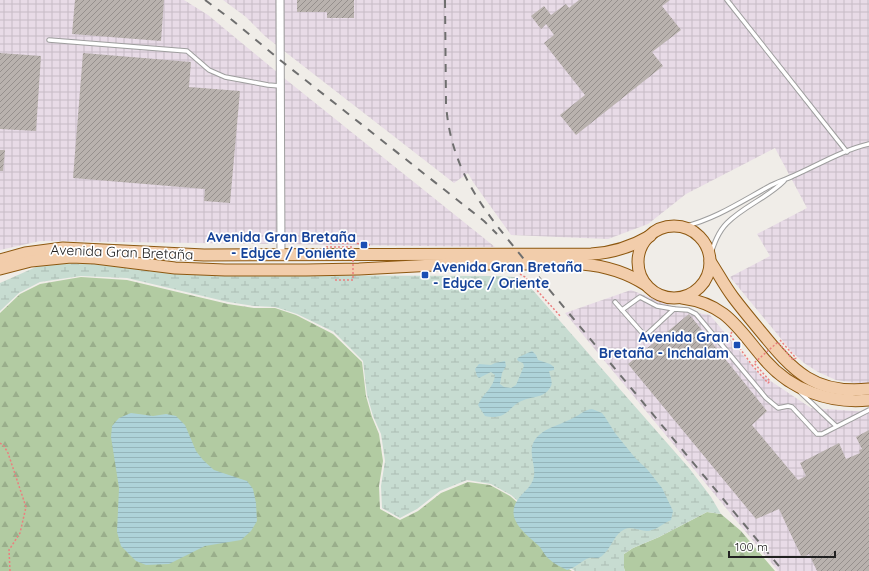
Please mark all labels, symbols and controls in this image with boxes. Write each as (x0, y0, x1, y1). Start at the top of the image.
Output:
place label: Avenida Gran Bretaña - Edyce / Poniente (207, 228, 356, 262)
marker: Avenida Gran Bretaña - Edyce / Poniente (359, 240, 369, 250)
street label: Avenida Gran Bretaña (50, 241, 194, 263)
place label: Avenida Gran Bretaña - Edyce / Oriente (433, 258, 582, 292)
marker: Avenida Gran Bretaña - Edyce / Oriente (420, 270, 430, 280)
place label: Avenida Gran Bretaña - Inchalam (599, 328, 729, 362)
marker: Avenida Gran Bretaña - Inchalam (732, 340, 742, 350)
scale bar (729, 533, 835, 559)
text: 100 m (735, 539, 768, 554)

